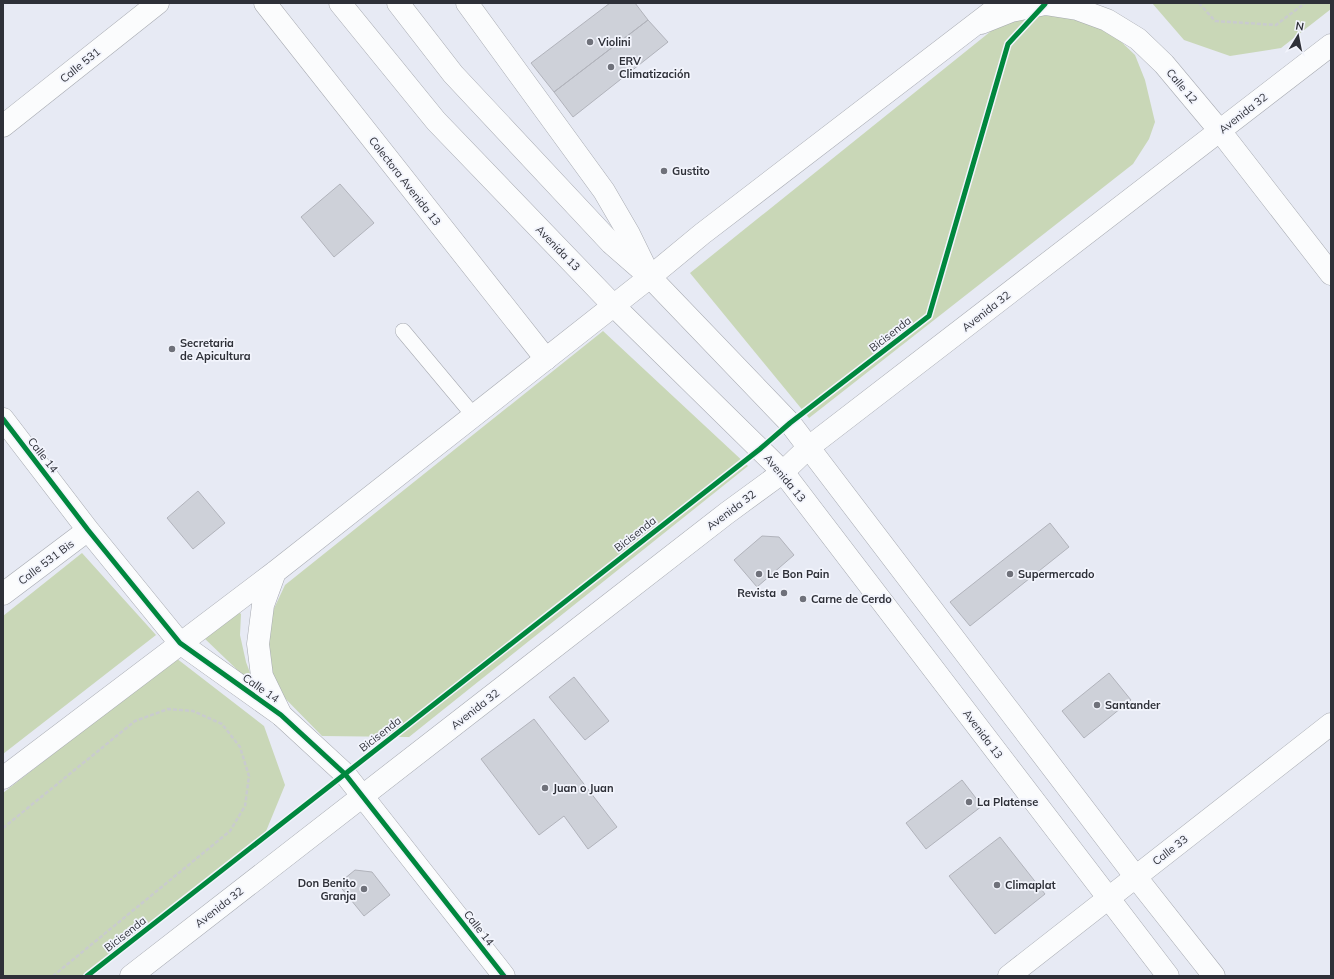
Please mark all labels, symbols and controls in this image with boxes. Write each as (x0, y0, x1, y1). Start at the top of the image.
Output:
north arrow (1278, 16, 1318, 56)
text: N (1294, 19, 1305, 34)
place label: Violini (597, 35, 631, 49)
marker: Violini (585, 37, 595, 47)
street label: Calle 531 (57, 45, 103, 85)
place label: ERV Climatización (619, 54, 690, 81)
marker: ERV Climatización (606, 62, 616, 72)
street label: Calle 12 (1163, 66, 1201, 107)
street label: Avenida 32 (1216, 89, 1270, 136)
street label: Colectora Avenida 13 (366, 134, 444, 228)
place label: Gustito (672, 164, 710, 178)
marker: Gustito (659, 166, 669, 176)
street label: Avenida 13 (533, 222, 583, 274)
street label: Avenida 32 (959, 287, 1013, 334)
street label: Bicisenda (866, 313, 914, 355)
place label: Secretaria de Apicultura (180, 336, 251, 363)
marker: Secretaria de Apicultura (167, 344, 177, 354)
street label: Calle 14 (25, 434, 61, 476)
street label: Avenida 13 (761, 451, 809, 505)
street label: Avenida 32 (704, 487, 759, 533)
street label: Bicisenda (611, 513, 659, 555)
street label: Calle 531 Bis (15, 536, 77, 588)
place label: Le Bon Pain (767, 567, 829, 581)
place label: Supermercado (1018, 567, 1095, 581)
marker: Le Bon Pain (754, 569, 764, 579)
marker: Supermercado (1005, 569, 1015, 579)
place label: Revista (737, 586, 776, 600)
marker: Revista (779, 588, 789, 598)
place label: Carne de Cerdo (811, 592, 892, 606)
marker: Carne de Cerdo (798, 594, 808, 604)
street label: Calle 14 (240, 670, 282, 706)
street label: Avenida 32 (448, 685, 502, 732)
place label: Santander (1105, 698, 1161, 712)
marker: Santander (1092, 700, 1102, 710)
street label: Avenida 13 (960, 707, 1006, 761)
street label: Bicisenda (356, 713, 404, 755)
place label: Juan o Juan (553, 781, 614, 795)
marker: Juan o Juan (540, 783, 550, 793)
place label: La Platense (977, 795, 1038, 809)
marker: La Platense (964, 797, 974, 807)
street label: Calle 33 (1149, 832, 1191, 868)
place label: Don Benito Granja (298, 876, 356, 903)
place label: Climaplat (1005, 878, 1056, 892)
marker: Climaplat (992, 880, 1002, 890)
street label: Avenida 32 (192, 883, 246, 930)
marker: Don Benito Granja (359, 884, 369, 894)
street label: Calle 14 (461, 907, 497, 949)
street label: Bicisenda (101, 913, 149, 955)

